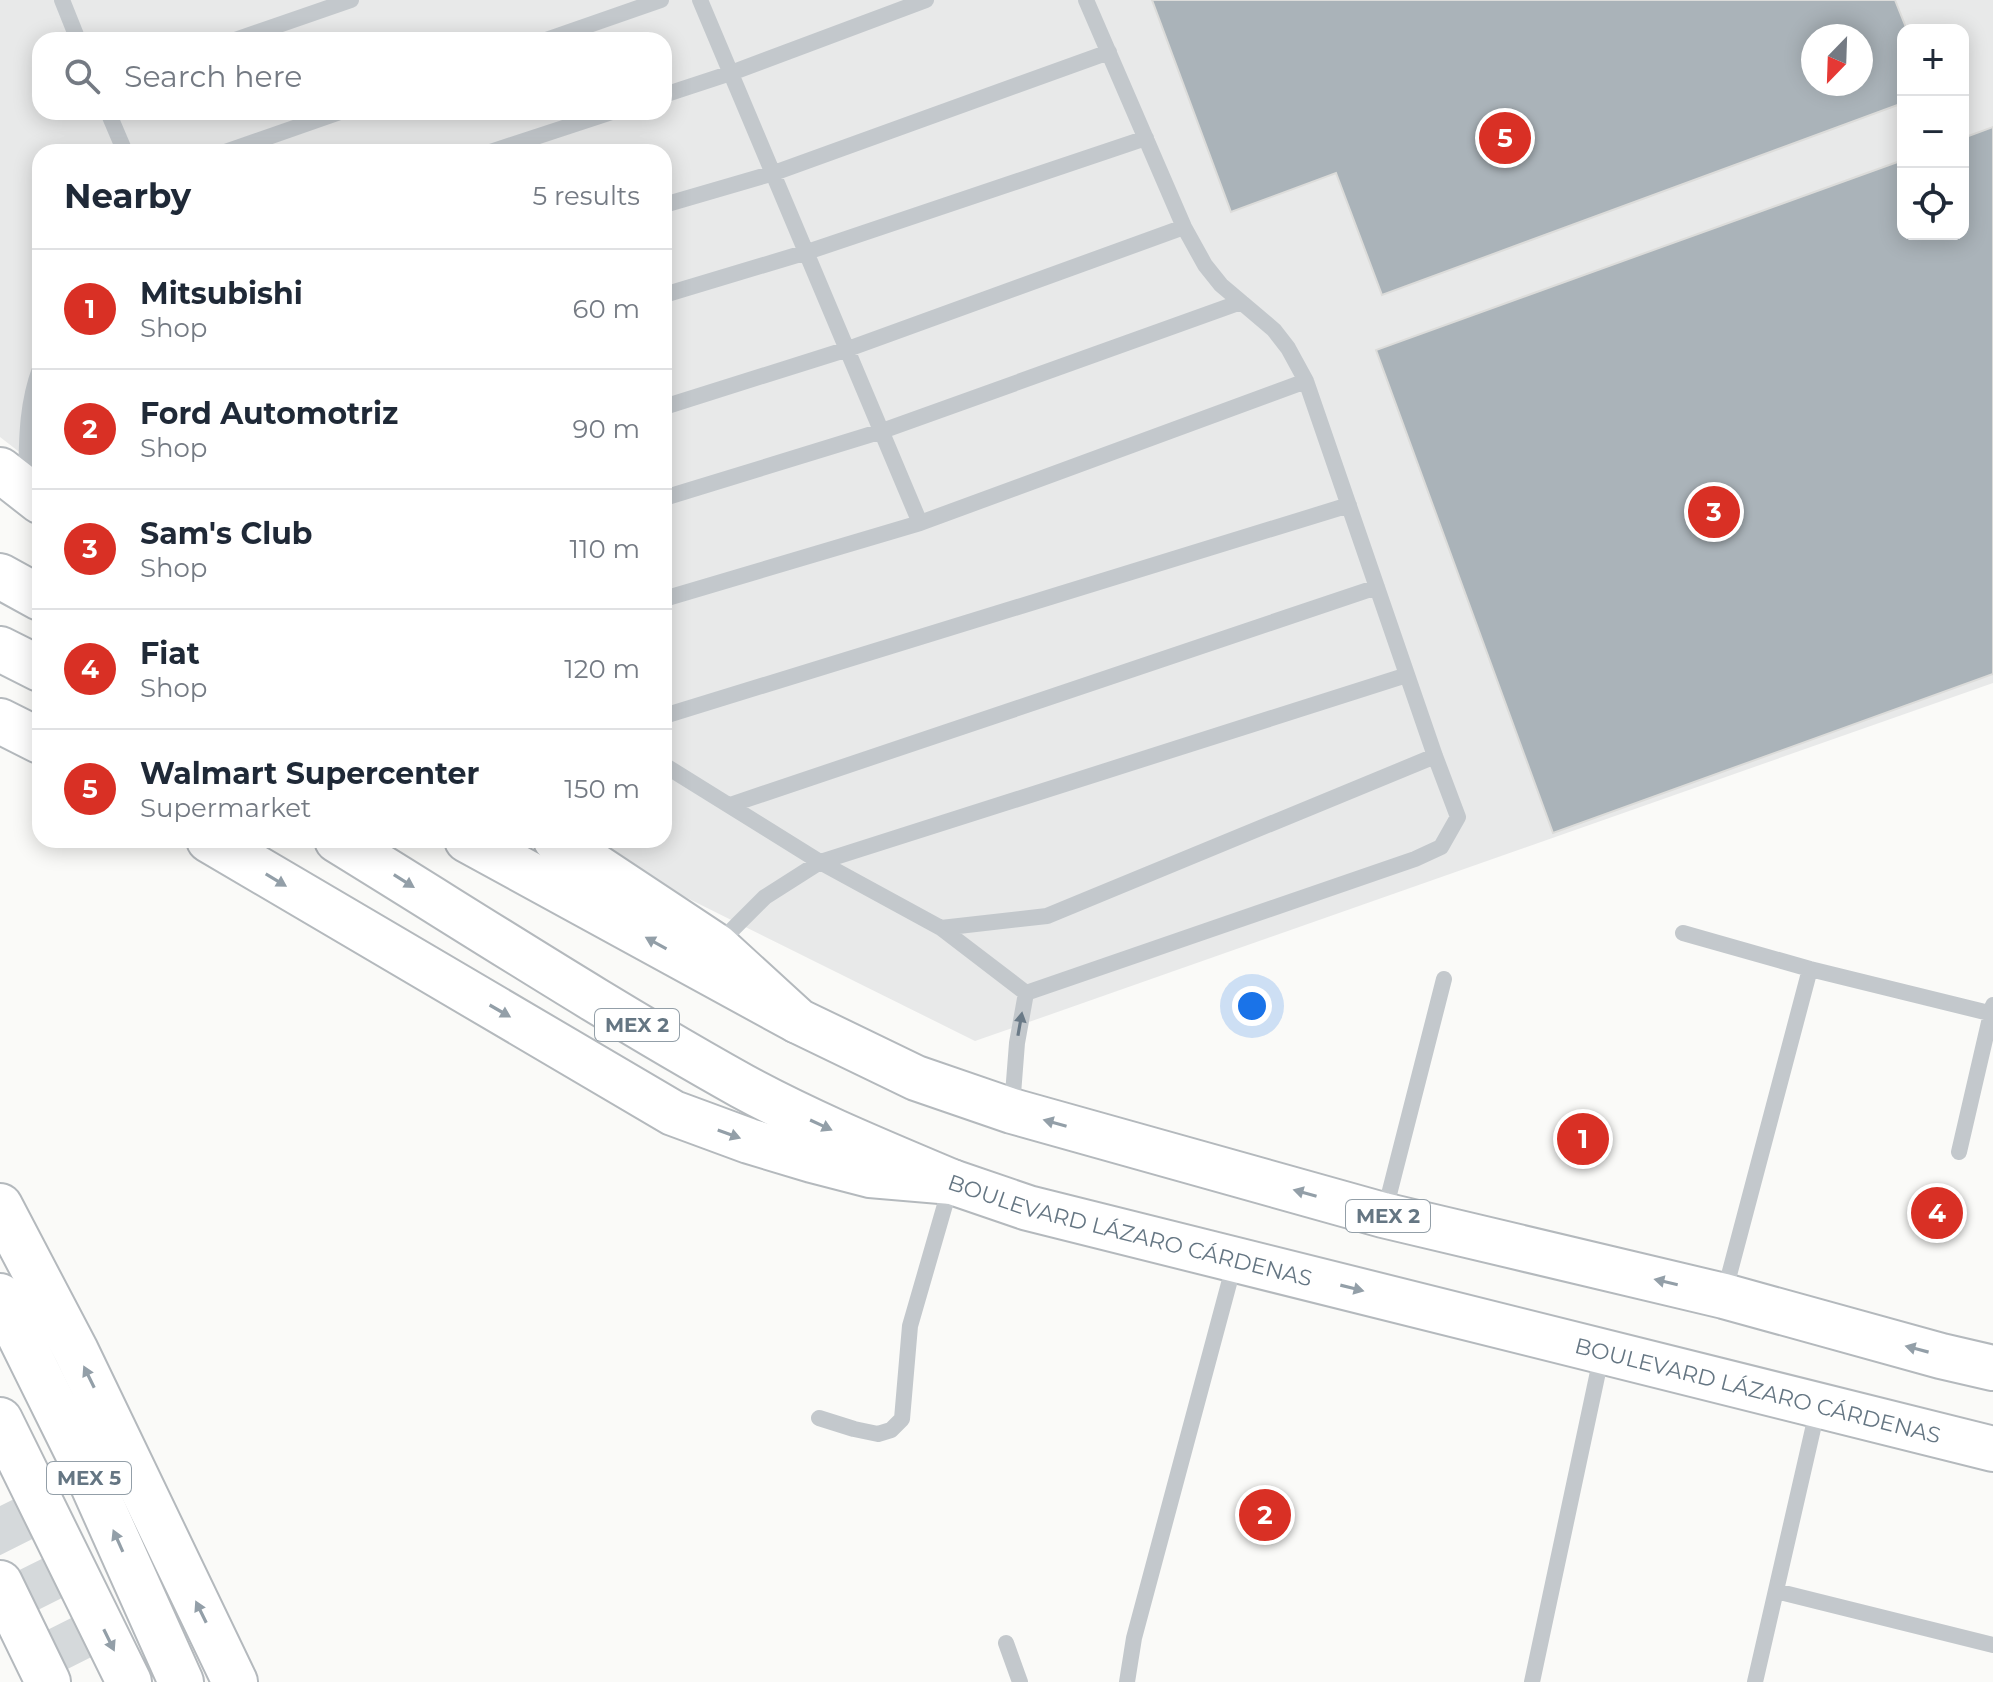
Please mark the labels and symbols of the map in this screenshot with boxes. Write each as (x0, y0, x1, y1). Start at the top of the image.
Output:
north arrow (1801, 24, 1873, 96)
pin: 5 (1479, 108, 1531, 168)
pin: 3 (1688, 482, 1740, 542)
one-way arrow (265, 873, 287, 887)
one-way arrow (393, 874, 415, 888)
one-way arrow (644, 937, 667, 950)
your location (1232, 986, 1272, 1026)
one-way arrow (489, 1004, 512, 1018)
road number: MEX 2 (595, 1009, 679, 1041)
one-way arrow (1015, 1011, 1027, 1036)
pin: 1 (1557, 1109, 1609, 1169)
one-way arrow (1042, 1116, 1066, 1129)
one-way arrow (809, 1118, 833, 1132)
one-way arrow (717, 1128, 741, 1141)
street label: BOULEVARD LÁZARO CÁRDENAS (944, 1168, 1315, 1292)
pin: 4 (1911, 1183, 1963, 1243)
one-way arrow (1292, 1187, 1317, 1199)
road number: MEX 2 (1346, 1200, 1430, 1232)
one-way arrow (1653, 1275, 1678, 1288)
one-way arrow (1339, 1283, 1364, 1295)
street label: BOULEVARD LÁZARO CÁRDENAS (1572, 1332, 1944, 1449)
one-way arrow (1905, 1342, 1929, 1355)
one-way arrow (82, 1366, 96, 1389)
road number: MEX 5 (47, 1462, 131, 1494)
pin: 2 (1239, 1485, 1291, 1545)
one-way arrow (111, 1529, 124, 1553)
one-way arrow (194, 1600, 208, 1623)
one-way arrow (102, 1629, 116, 1652)

